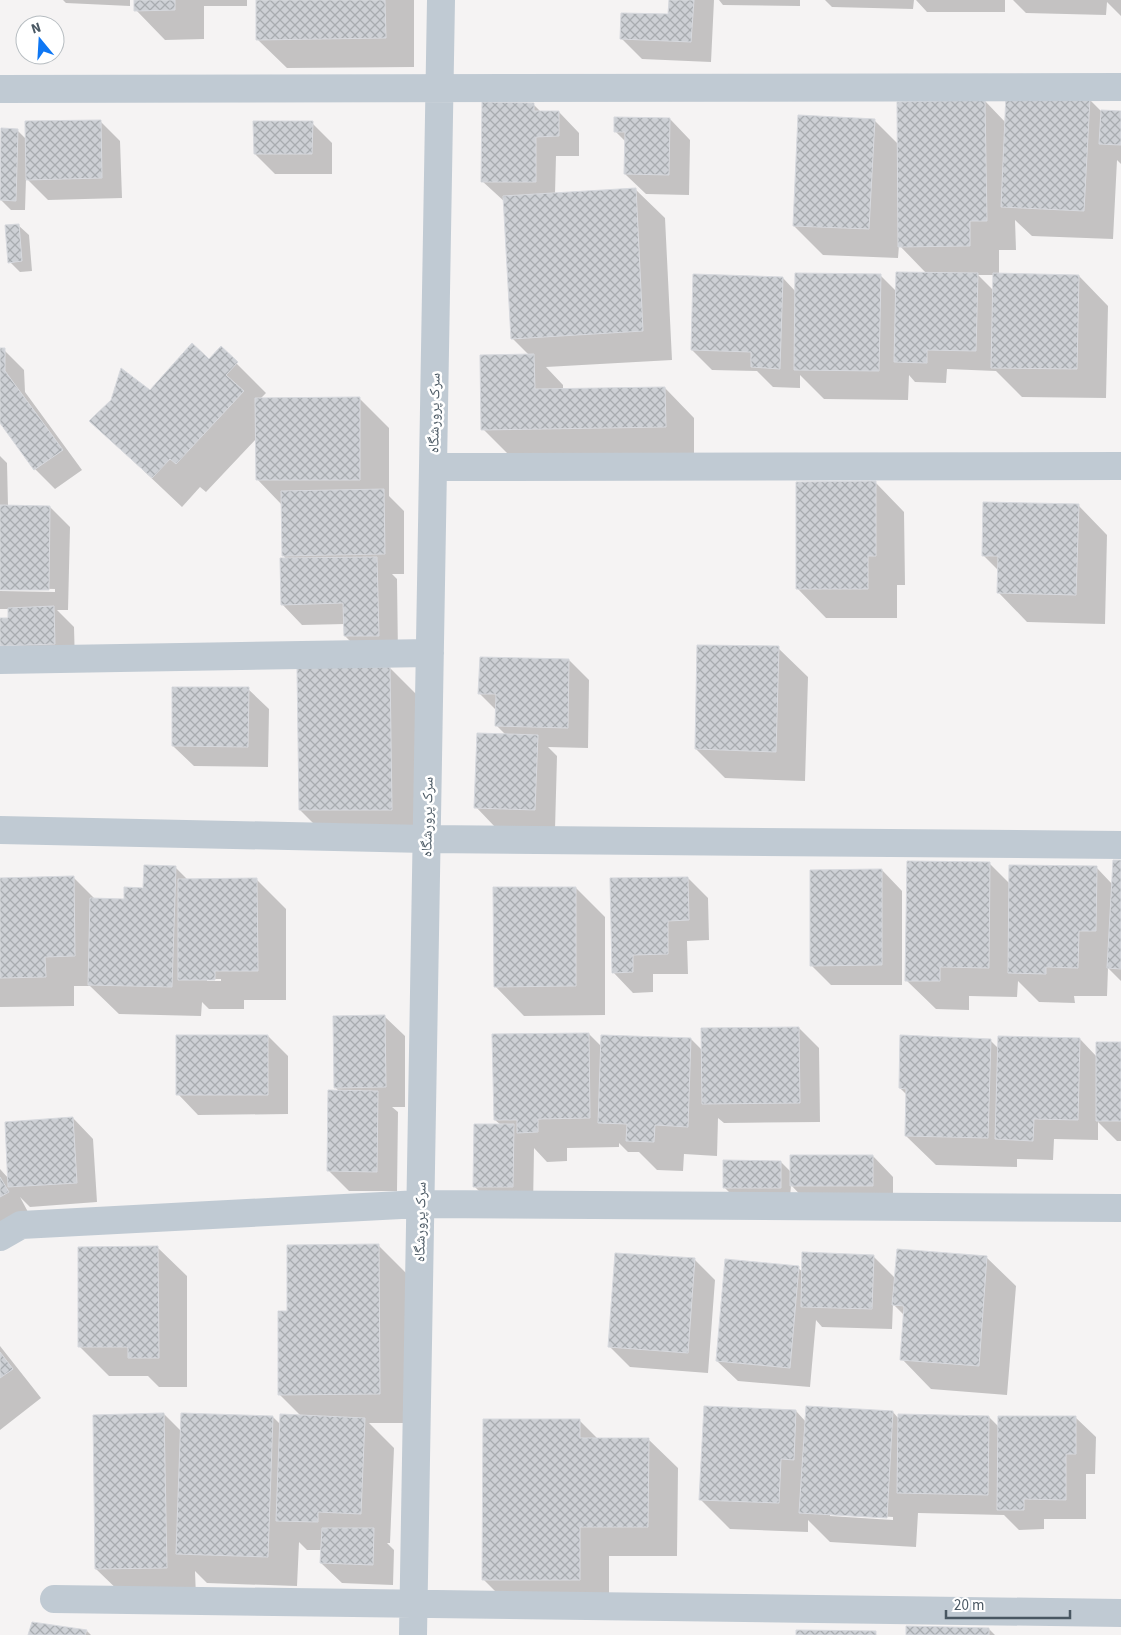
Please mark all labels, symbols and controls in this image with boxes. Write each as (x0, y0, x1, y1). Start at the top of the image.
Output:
north arrow (15, 15, 65, 65)
text: N (29, 18, 44, 40)
street label: سرک پرورشگاه (423, 372, 446, 453)
street label: سرک پرورشگاه (416, 776, 439, 857)
street label: سرک پرورشگاه (409, 1181, 432, 1262)
scale bar (946, 1588, 1070, 1620)
text: 20 m (954, 1595, 984, 1616)

